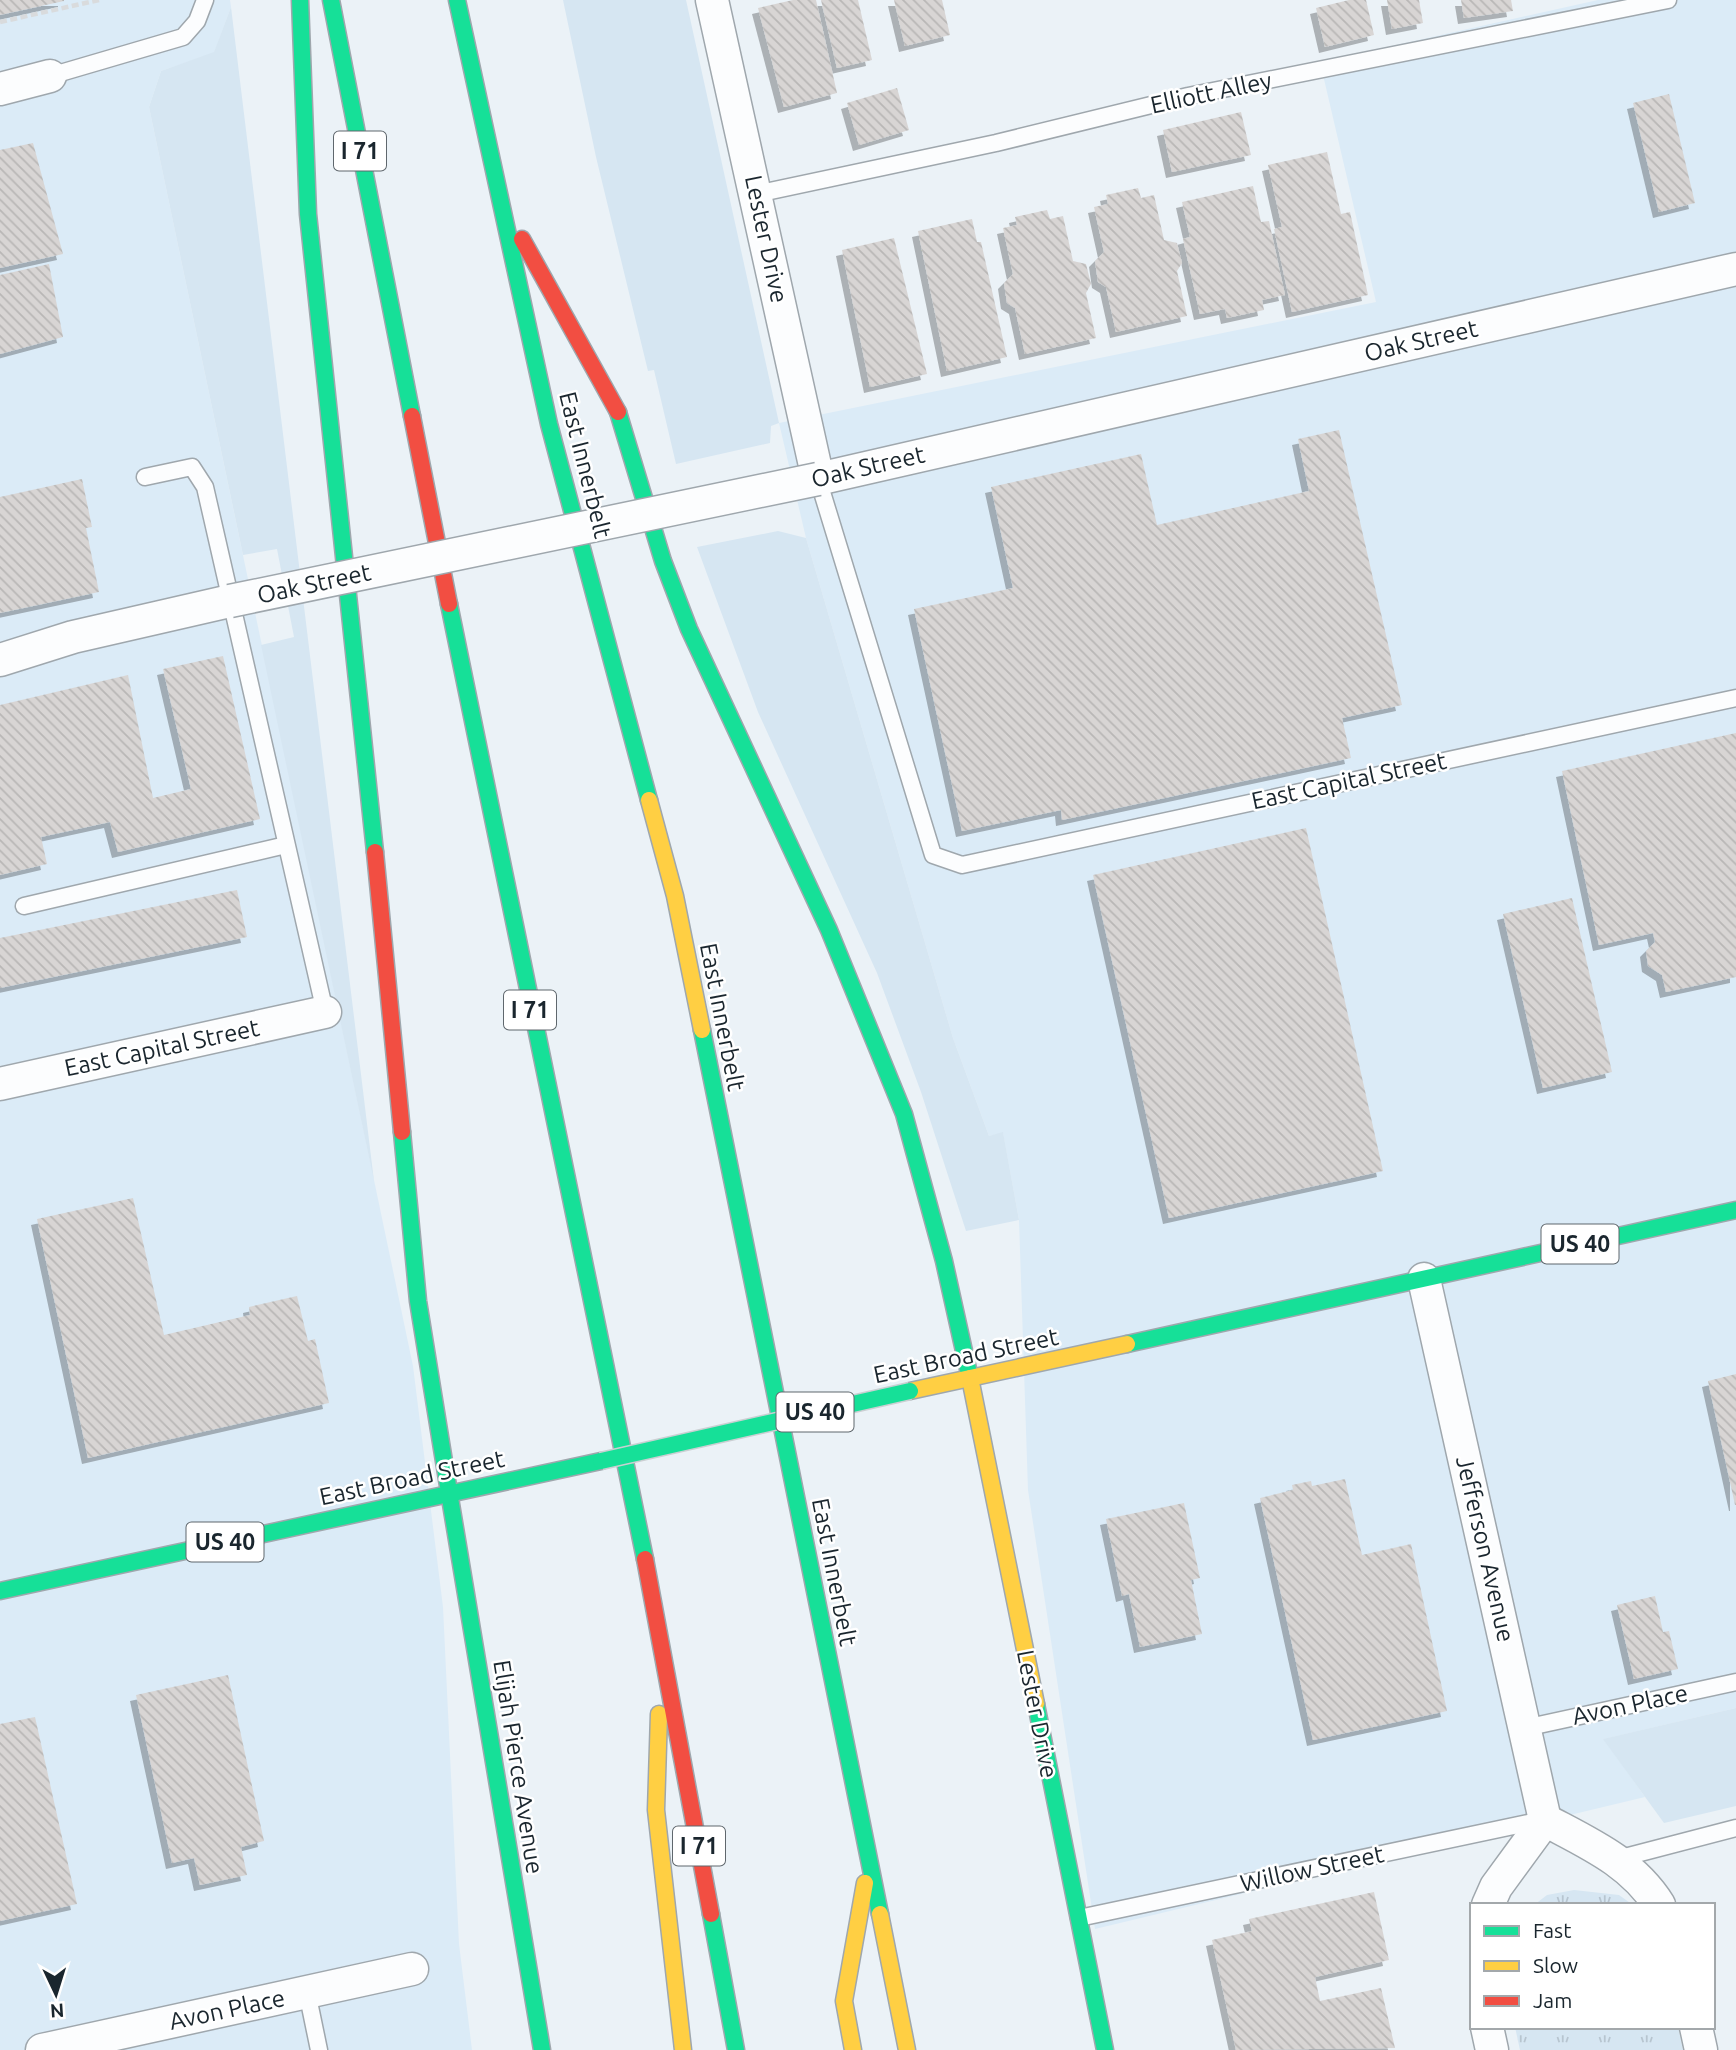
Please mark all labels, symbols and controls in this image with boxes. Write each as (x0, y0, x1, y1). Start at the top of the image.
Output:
street label: Elliott Alley (1148, 66, 1274, 119)
road number: I 71 (334, 132, 386, 170)
street label: Lester Drive (740, 173, 793, 305)
street label: Oak Street (1362, 314, 1481, 367)
street label: East Innerbelt (554, 389, 617, 541)
street label: Oak Street (809, 440, 928, 493)
street label: Oak Street (255, 558, 374, 609)
street label: East Capital Street (1249, 747, 1449, 814)
street label: East Innerbelt (695, 941, 750, 1094)
road number: I 71 (504, 990, 556, 1030)
street label: East Capital Street (62, 1014, 262, 1081)
road number: US 40 (1542, 1224, 1618, 1264)
street label: East Broad Street (871, 1323, 1061, 1388)
road number: US 40 (776, 1392, 854, 1432)
street label: East Broad Street (317, 1445, 507, 1510)
street label: Jefferson Avenue (1451, 1453, 1520, 1645)
street label: East Innerbelt (807, 1496, 862, 1649)
road number: US 40 (187, 1522, 264, 1562)
street label: Lester Drive (1012, 1648, 1063, 1780)
street label: Elijah Pierce Avenue (488, 1658, 549, 1876)
street label: Avon Place (1570, 1679, 1690, 1730)
road number: I 71 (673, 1826, 725, 1866)
street label: Willow Street (1238, 1840, 1387, 1897)
legend (1470, 1903, 1715, 2029)
text: Fast (1533, 1918, 1571, 1942)
text: Slow (1533, 1953, 1578, 1977)
north arrow (21, 1959, 91, 2029)
street label: Avon Place (167, 1984, 287, 2035)
text: Jam (1533, 1988, 1572, 2012)
text: N (49, 1999, 65, 2022)

